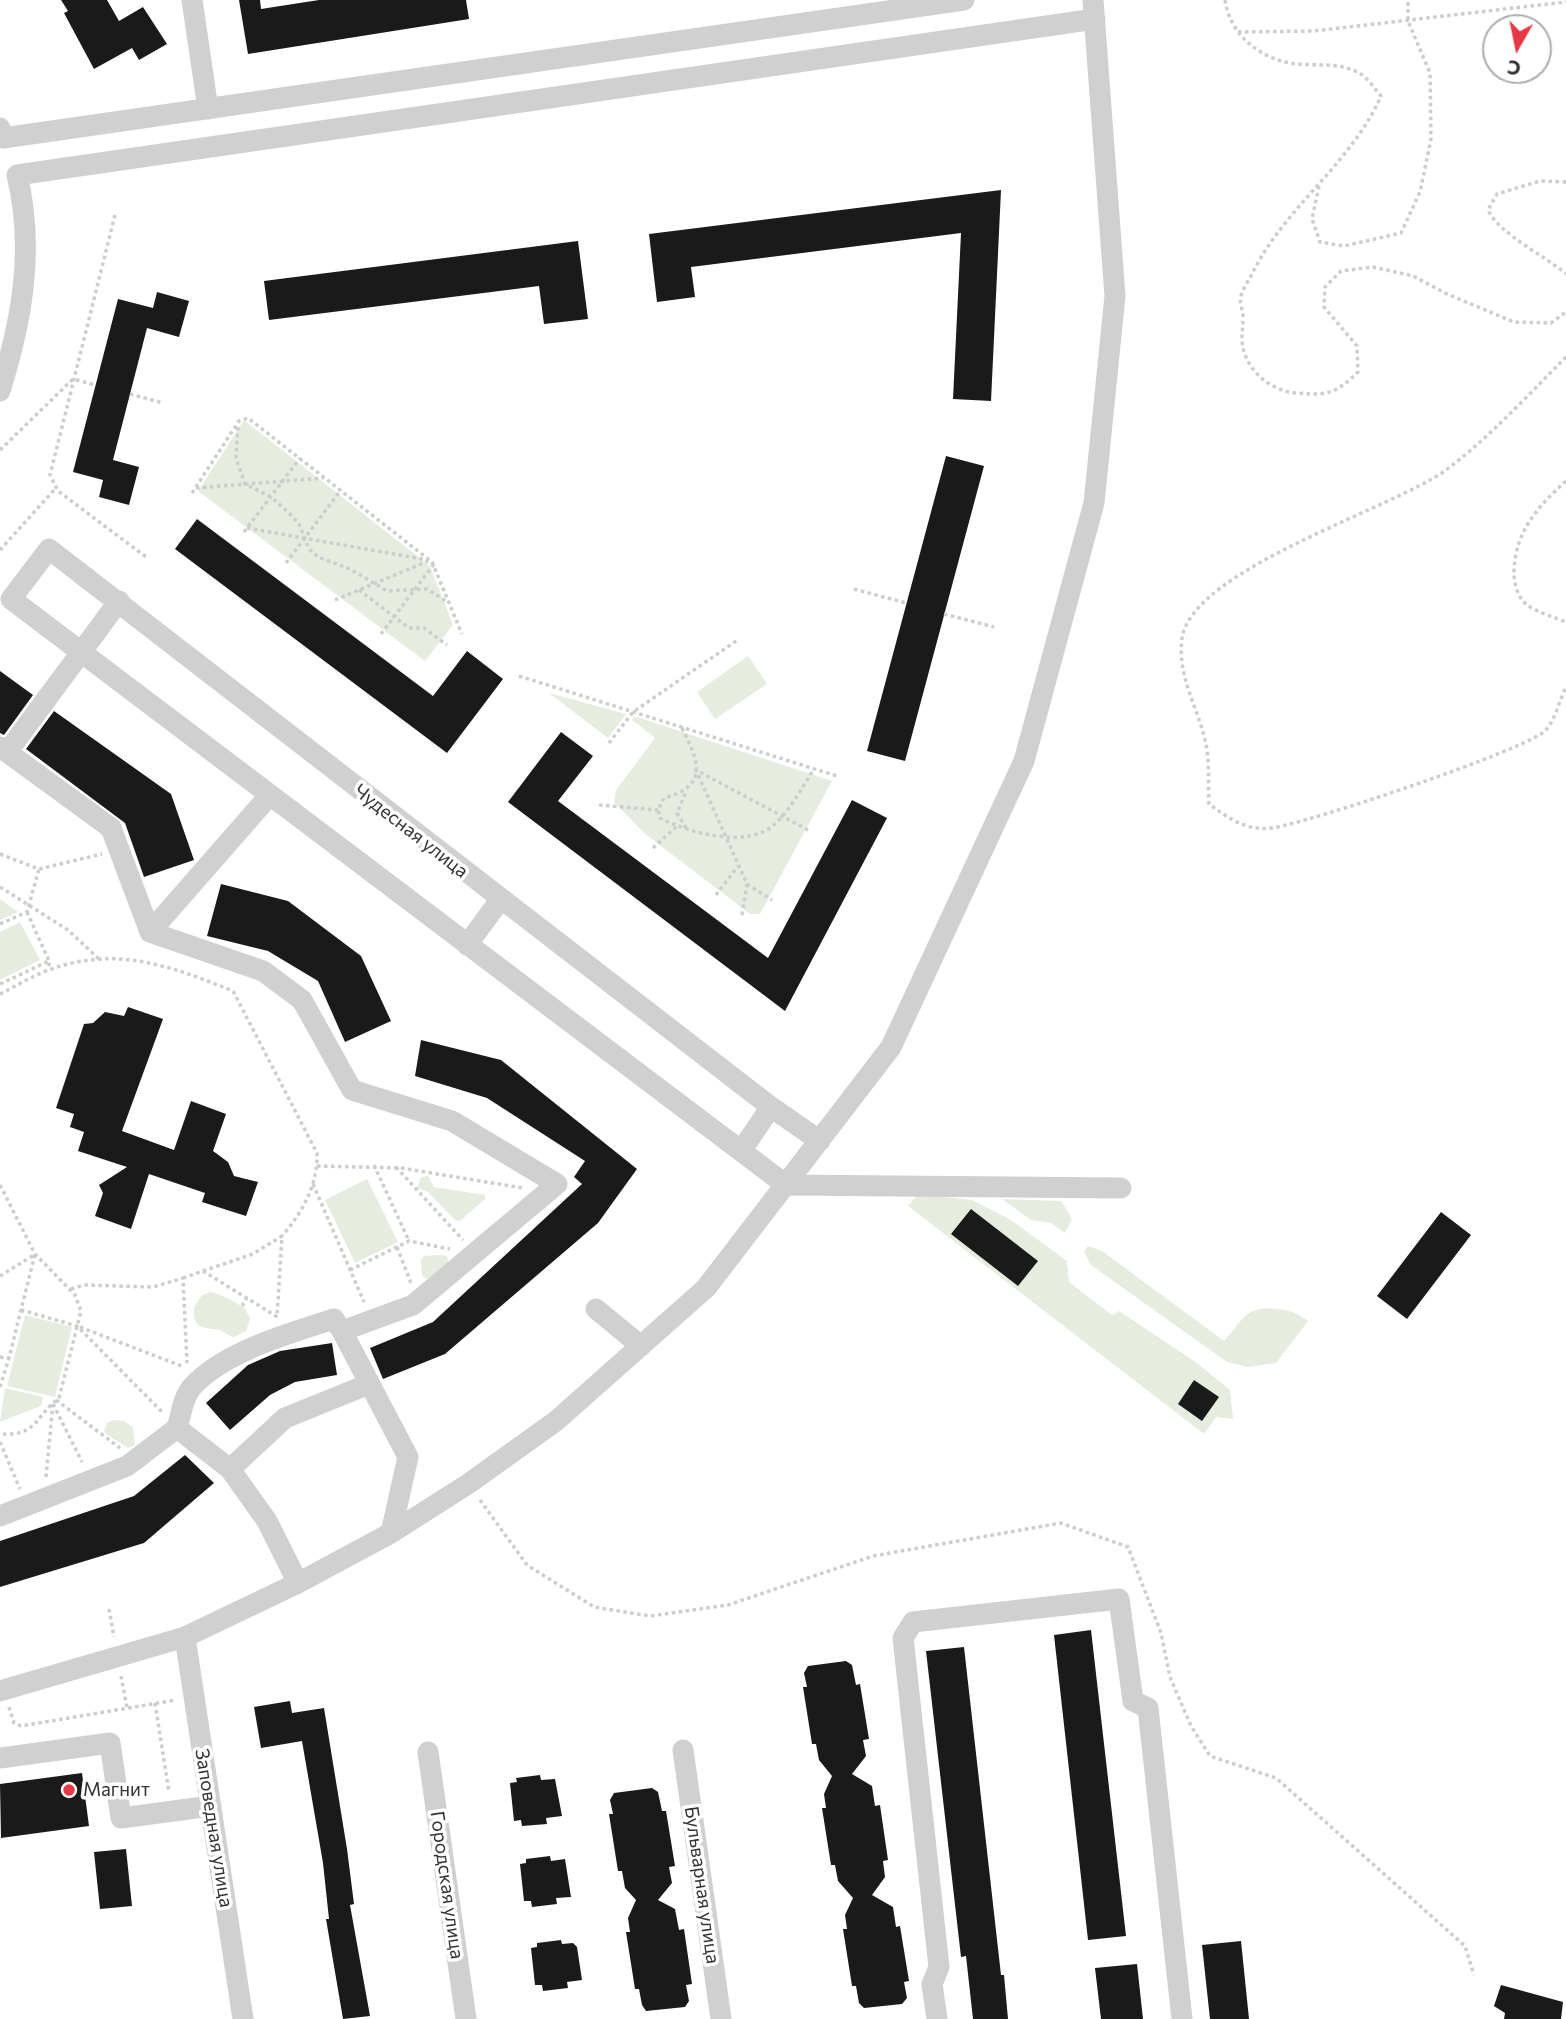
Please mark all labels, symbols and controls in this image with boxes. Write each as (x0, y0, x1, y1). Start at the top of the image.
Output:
north arrow (1482, 14, 1552, 84)
text: С (1506, 56, 1522, 81)
street label: Чудесная улица (349, 779, 473, 883)
street label: Заповедная улица (190, 1747, 238, 1909)
place label: Магнит (83, 1779, 150, 1801)
marker: Магнит (61, 1782, 77, 1798)
street label: Бульварная улица (680, 1805, 724, 1965)
street label: Городская улица (425, 1810, 469, 1960)

